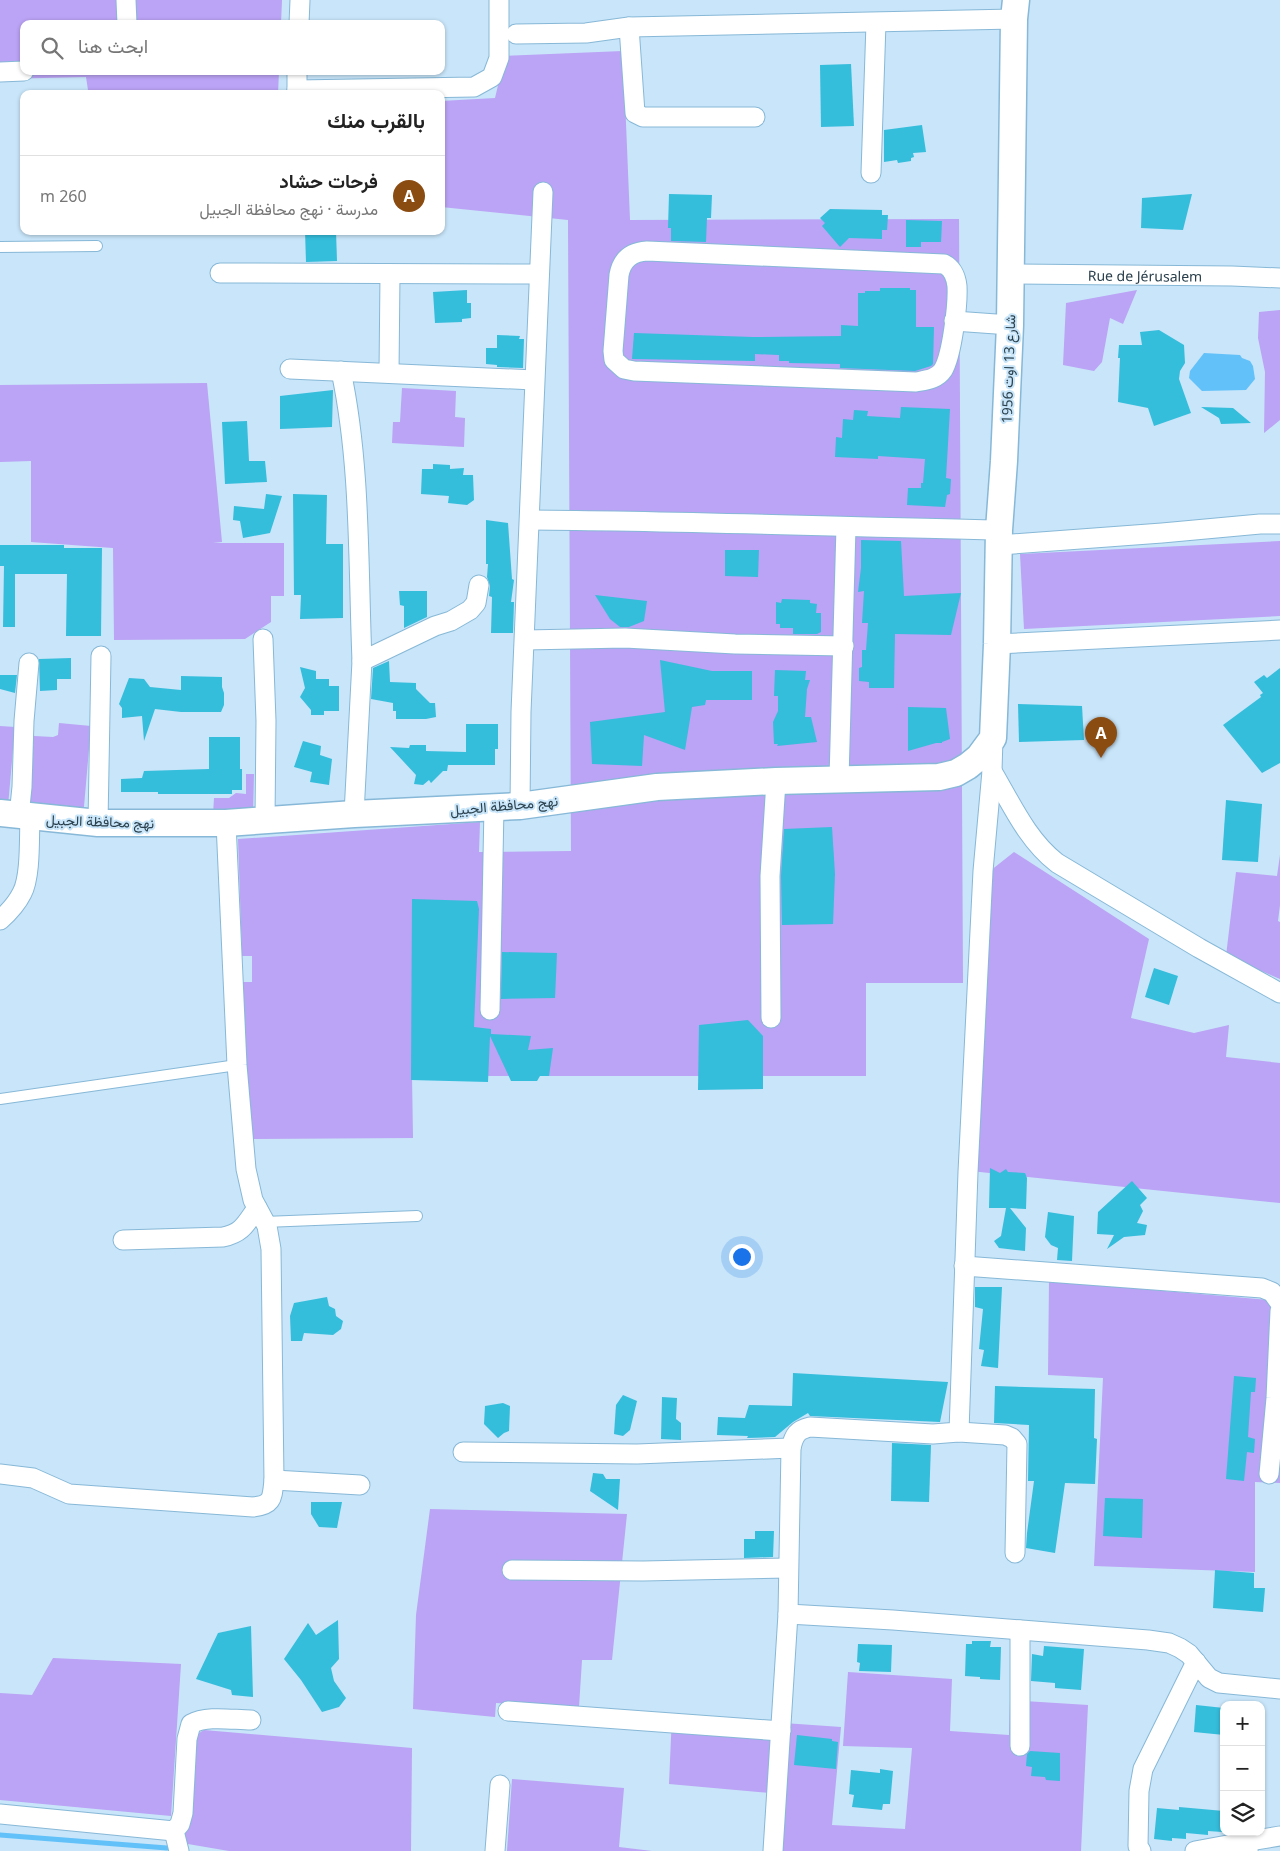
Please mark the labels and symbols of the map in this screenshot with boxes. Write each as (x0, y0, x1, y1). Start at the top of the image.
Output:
street label: Rue de Jérusalem (1088, 265, 1202, 285)
street label: شارع 13 اوت 1956 (997, 314, 1021, 424)
pin: A (1085, 717, 1117, 758)
street label: نهج محافظة الجبيل (449, 791, 559, 821)
street label: نهج محافظة الجبيل (45, 810, 154, 834)
your location (729, 1244, 755, 1270)

